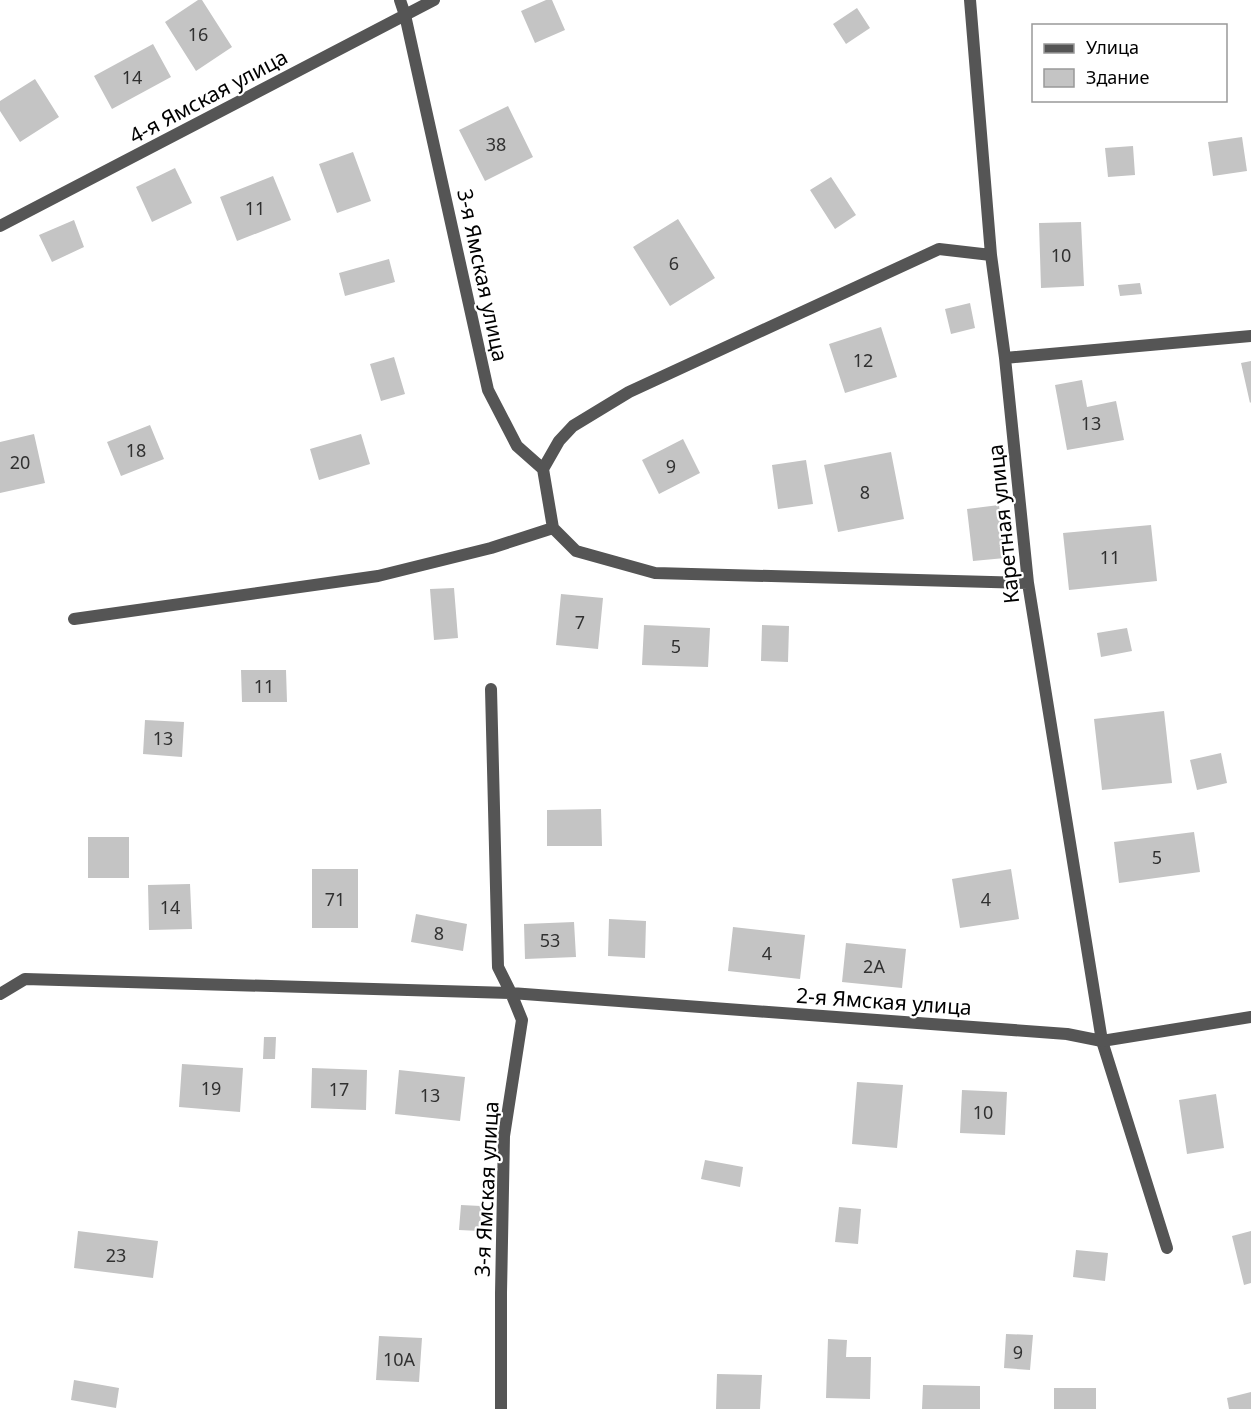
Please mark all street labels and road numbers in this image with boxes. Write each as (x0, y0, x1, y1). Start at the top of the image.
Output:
street label: 4-я Ямская улица (124, 42, 292, 150)
street label: 3-я Ямская улица (451, 186, 515, 364)
street label: Каретная улица (981, 443, 1025, 605)
street label: 2-я Ямская улица (795, 981, 973, 1021)
street label: 3-я Ямская улица (467, 1101, 505, 1277)

